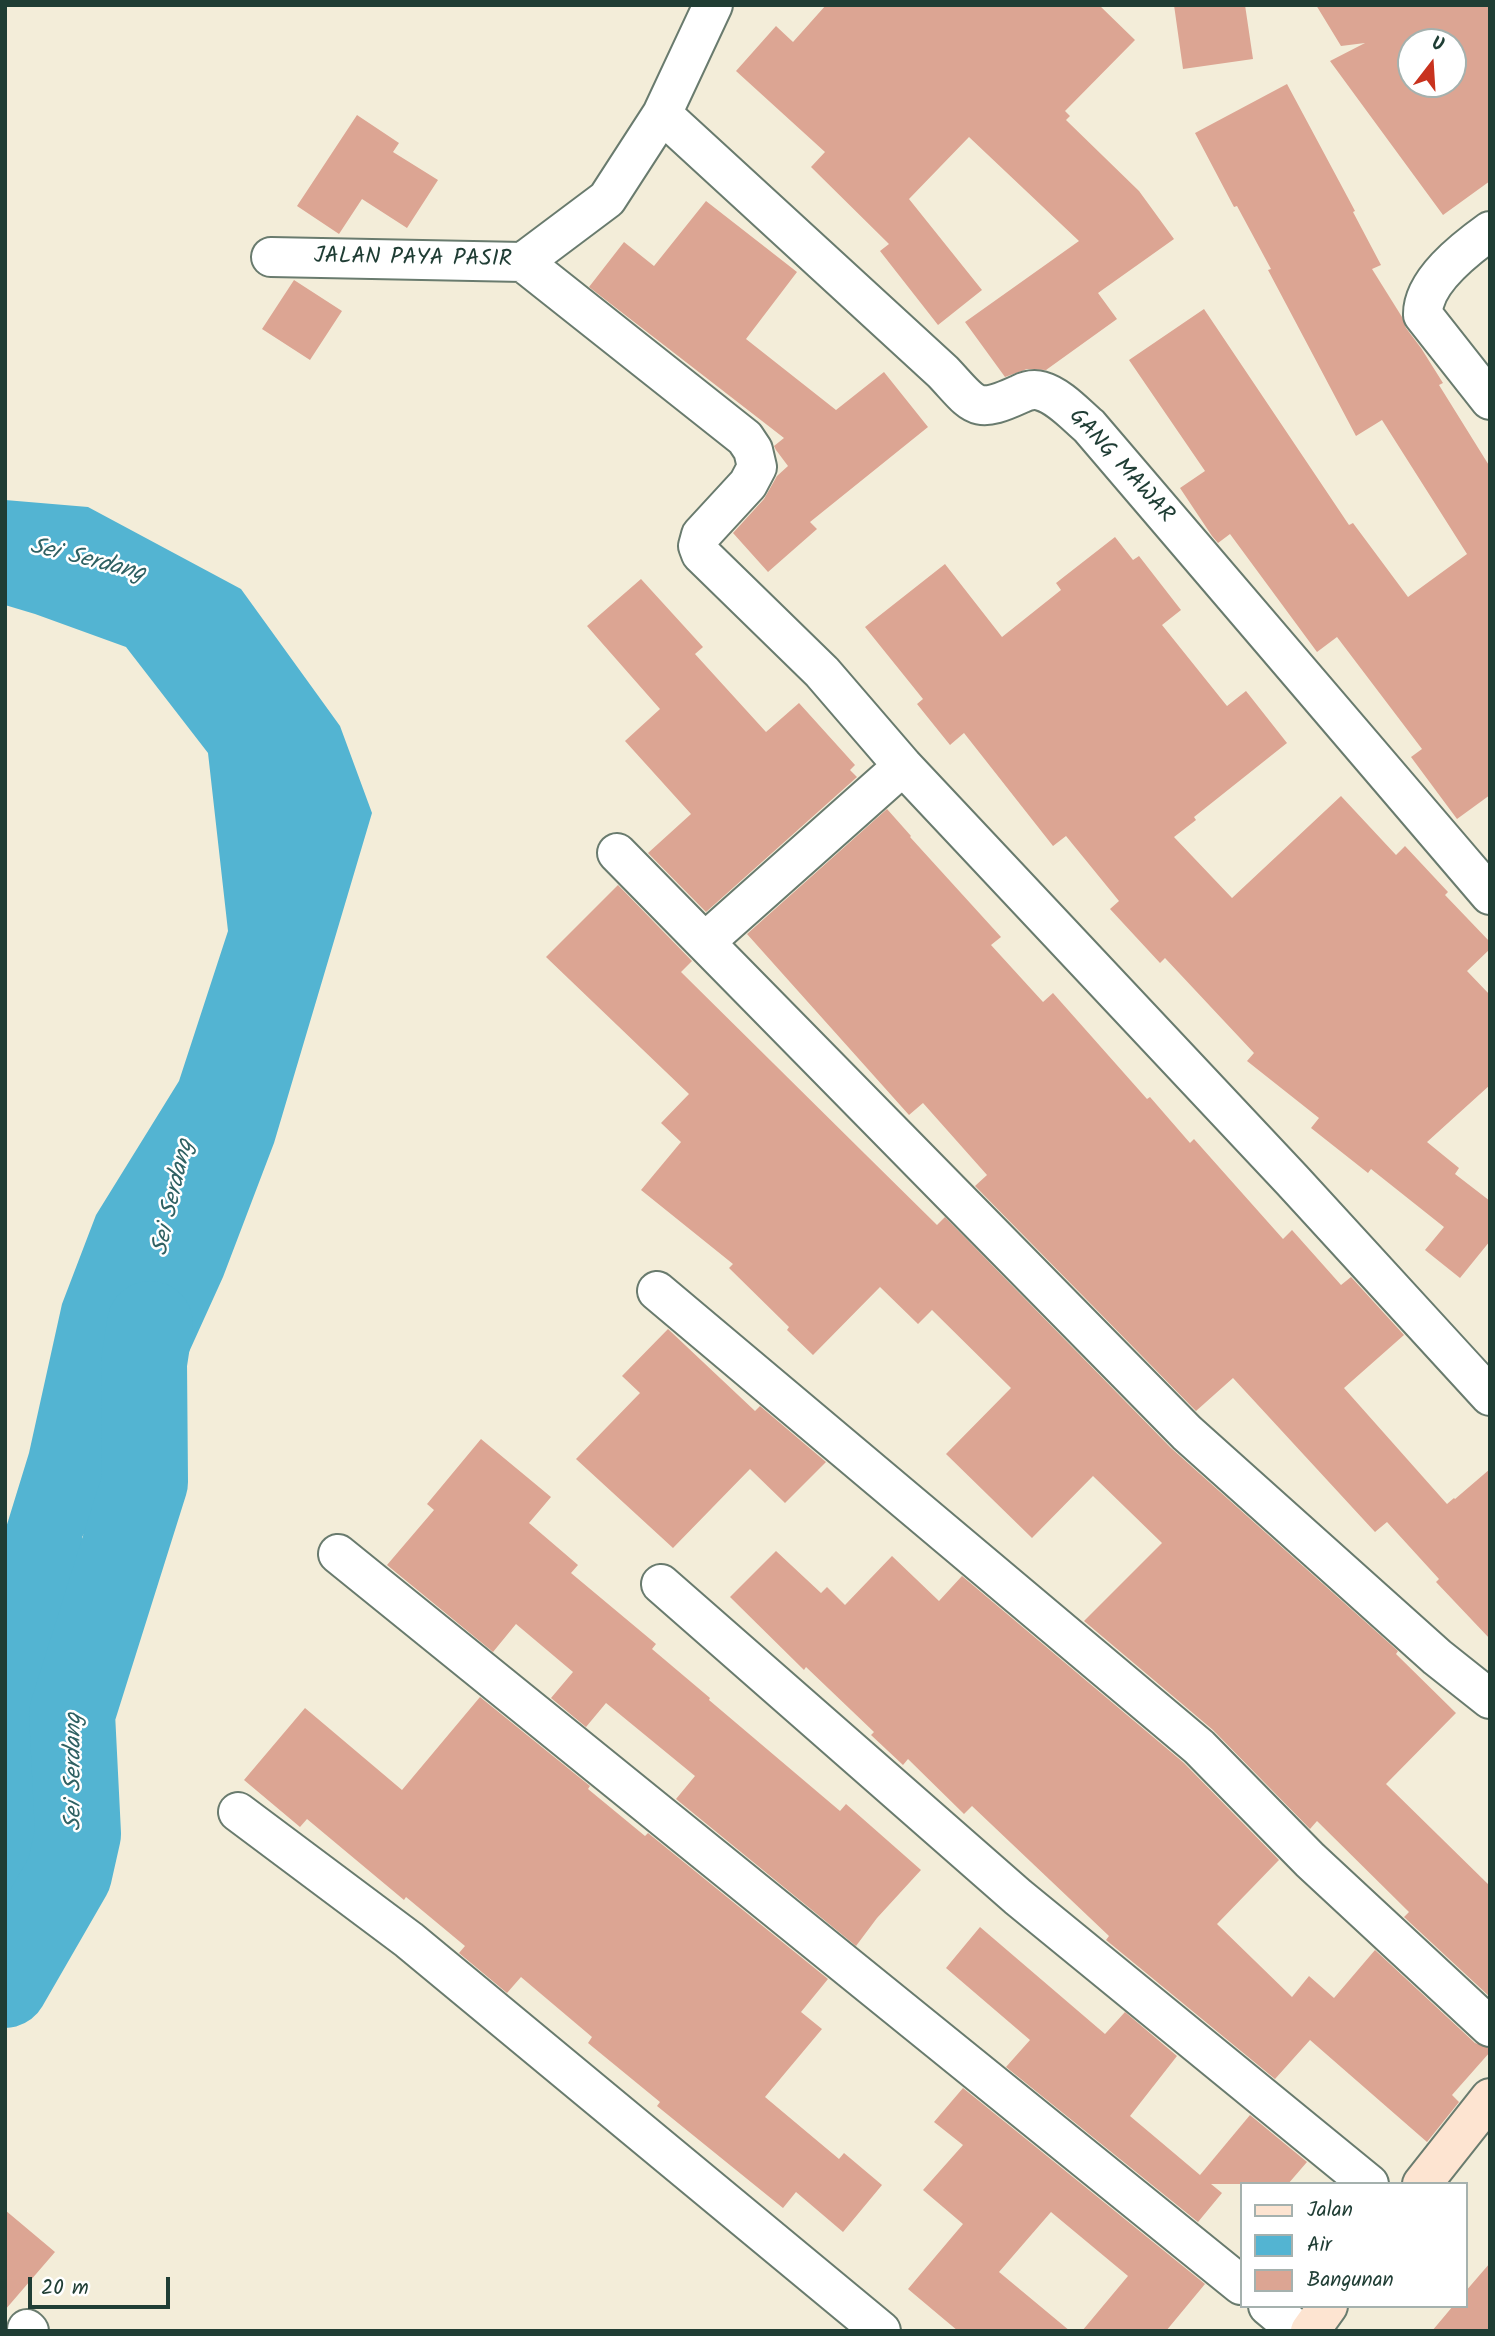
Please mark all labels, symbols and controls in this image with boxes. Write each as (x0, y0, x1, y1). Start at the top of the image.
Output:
north arrow (1397, 28, 1467, 98)
text: U (1428, 29, 1447, 61)
street label: JALAN PAYA PASIR (314, 244, 512, 276)
street label: GANG MAWAR (1061, 404, 1179, 530)
water label: Sei Serdang (26, 534, 148, 590)
water label: Sei Serdang (148, 1137, 202, 1259)
water label: Sei Serdang (62, 1713, 90, 1831)
legend (1240, 2182, 1467, 2308)
text: Jalan (1307, 2194, 1353, 2227)
text: Air (1307, 2229, 1332, 2262)
scale bar (32, 2262, 173, 2306)
text: Bangunan (1307, 2264, 1394, 2297)
text: 20 m (41, 2272, 89, 2305)

